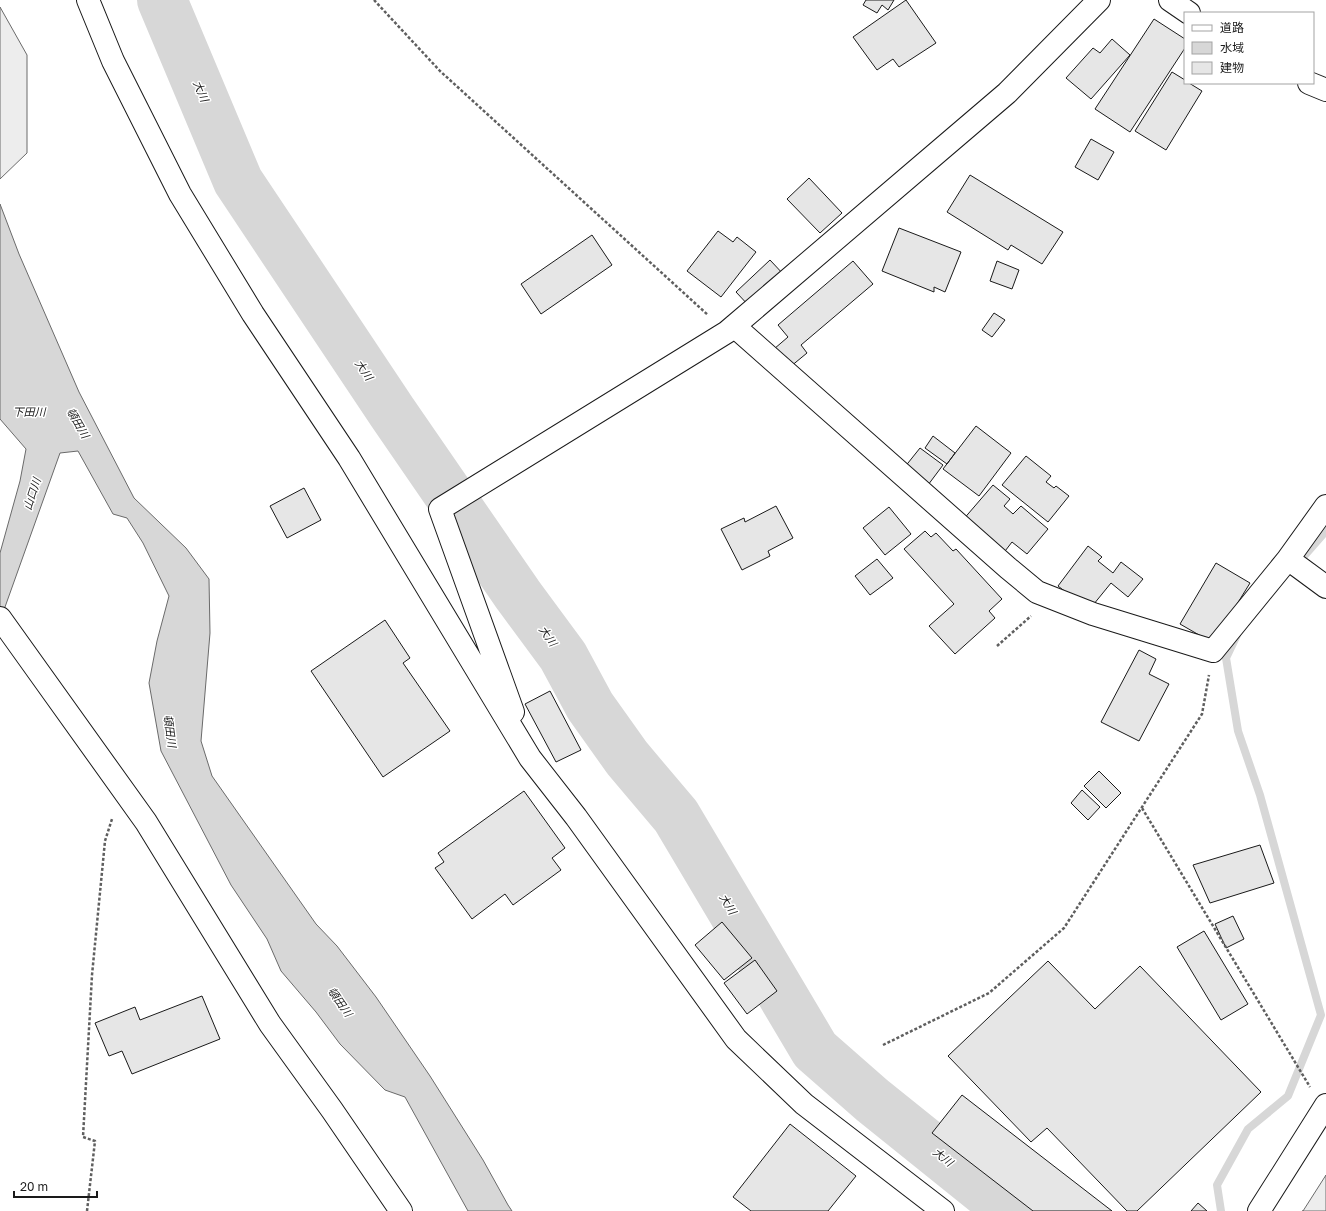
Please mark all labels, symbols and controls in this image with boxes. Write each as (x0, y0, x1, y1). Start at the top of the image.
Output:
legend (1184, 12, 1314, 84)
text: 道路 (1220, 20, 1244, 35)
text: 水域 (1220, 40, 1244, 55)
text: 建物 (1220, 60, 1244, 75)
water label: 大川 (191, 78, 212, 104)
water label: 大川 (353, 357, 377, 383)
water label: 下田川 (13, 405, 46, 418)
water label: 頓田川 (65, 405, 93, 441)
water label: 山口川 (20, 475, 43, 512)
water label: 大川 (537, 623, 561, 649)
water label: 頓田川 (162, 714, 179, 749)
water label: 大川 (717, 891, 740, 917)
water label: 頓田川 (326, 984, 356, 1020)
water label: 大川 (931, 1145, 957, 1169)
scale bar (14, 1173, 97, 1199)
text: 20 m (20, 1179, 48, 1194)

